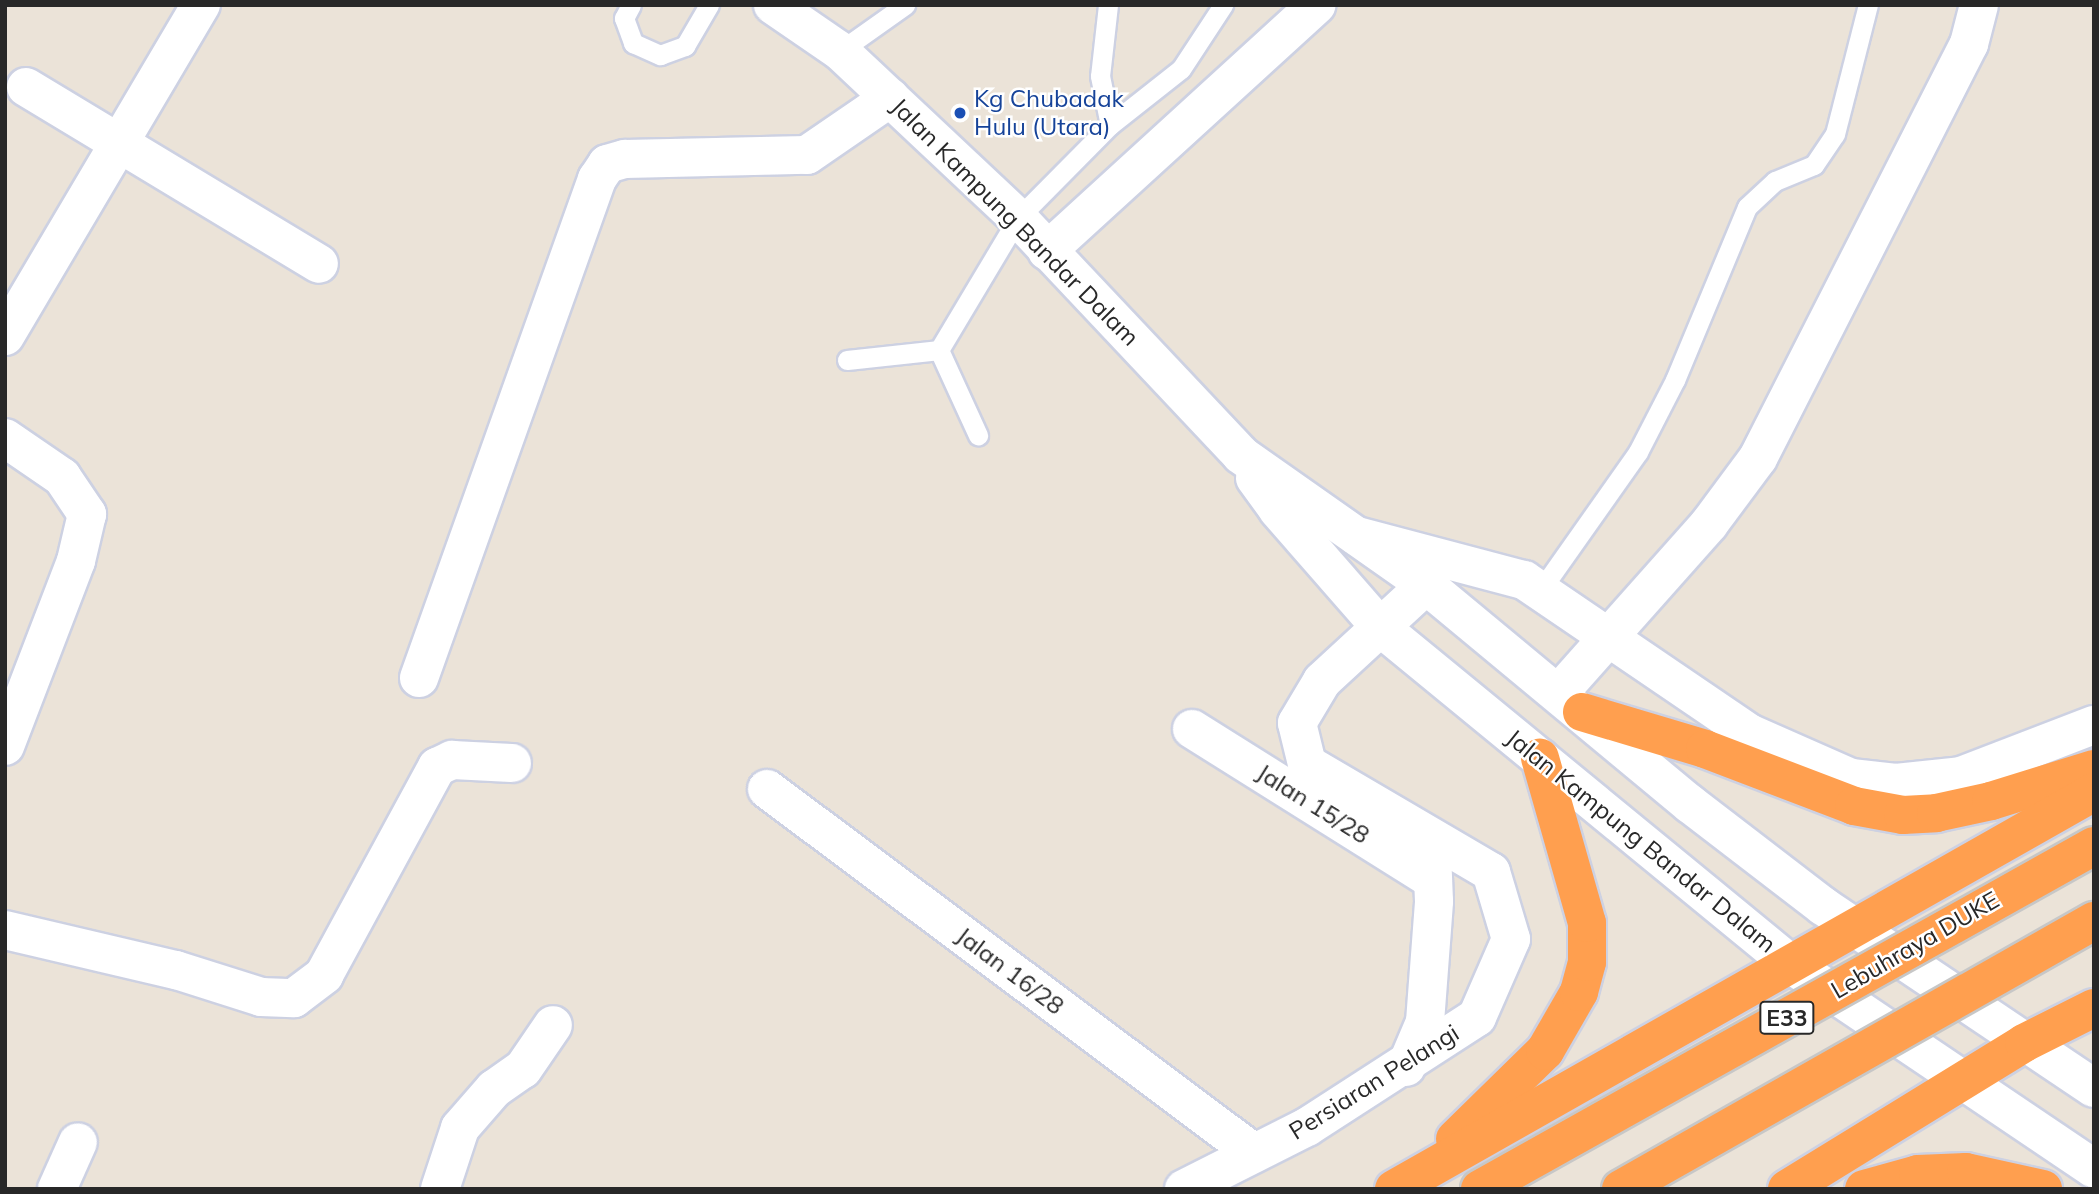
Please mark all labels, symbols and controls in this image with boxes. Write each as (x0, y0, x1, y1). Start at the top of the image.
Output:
place label: Kg Chubadak Hulu (Utara) (974, 85, 1124, 141)
street label: Jalan Kampung Bandar Dalam (885, 92, 1145, 352)
marker: Kg Chubadak Hulu (Utara) (952, 105, 968, 121)
street label: Jalan Kampung Bandar Dalam (1500, 723, 1782, 959)
street label: Jalan 15/28 (1251, 758, 1375, 850)
street label: Lebuhraya DUKE (1826, 885, 2004, 1005)
street label: Jalan 16/28 (951, 921, 1069, 1021)
road number: E33 (1759, 998, 1815, 1037)
street label: Persiaran Pelangi (1284, 1018, 1464, 1146)

